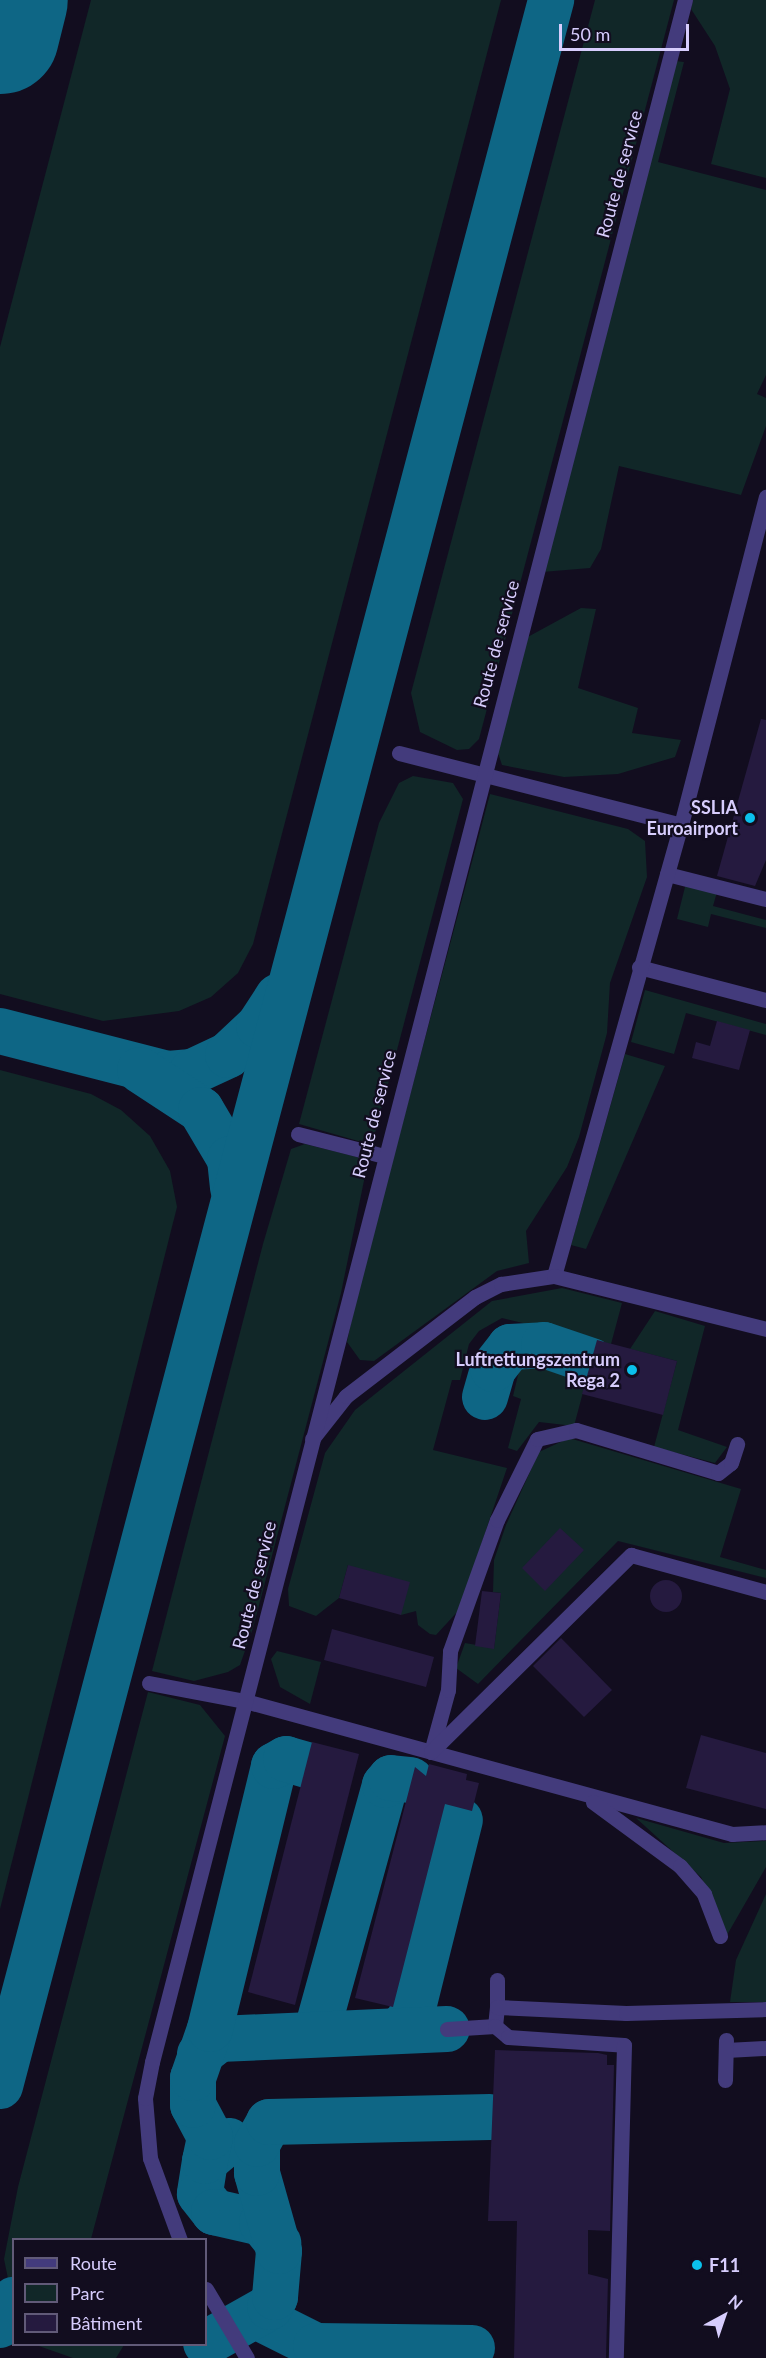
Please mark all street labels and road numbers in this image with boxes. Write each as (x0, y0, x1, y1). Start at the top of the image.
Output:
street label: Route de service (592, 108, 646, 240)
street label: Route de service (469, 578, 523, 710)
street label: Route de service (348, 1048, 400, 1180)
street label: Route de service (228, 1519, 280, 1651)

